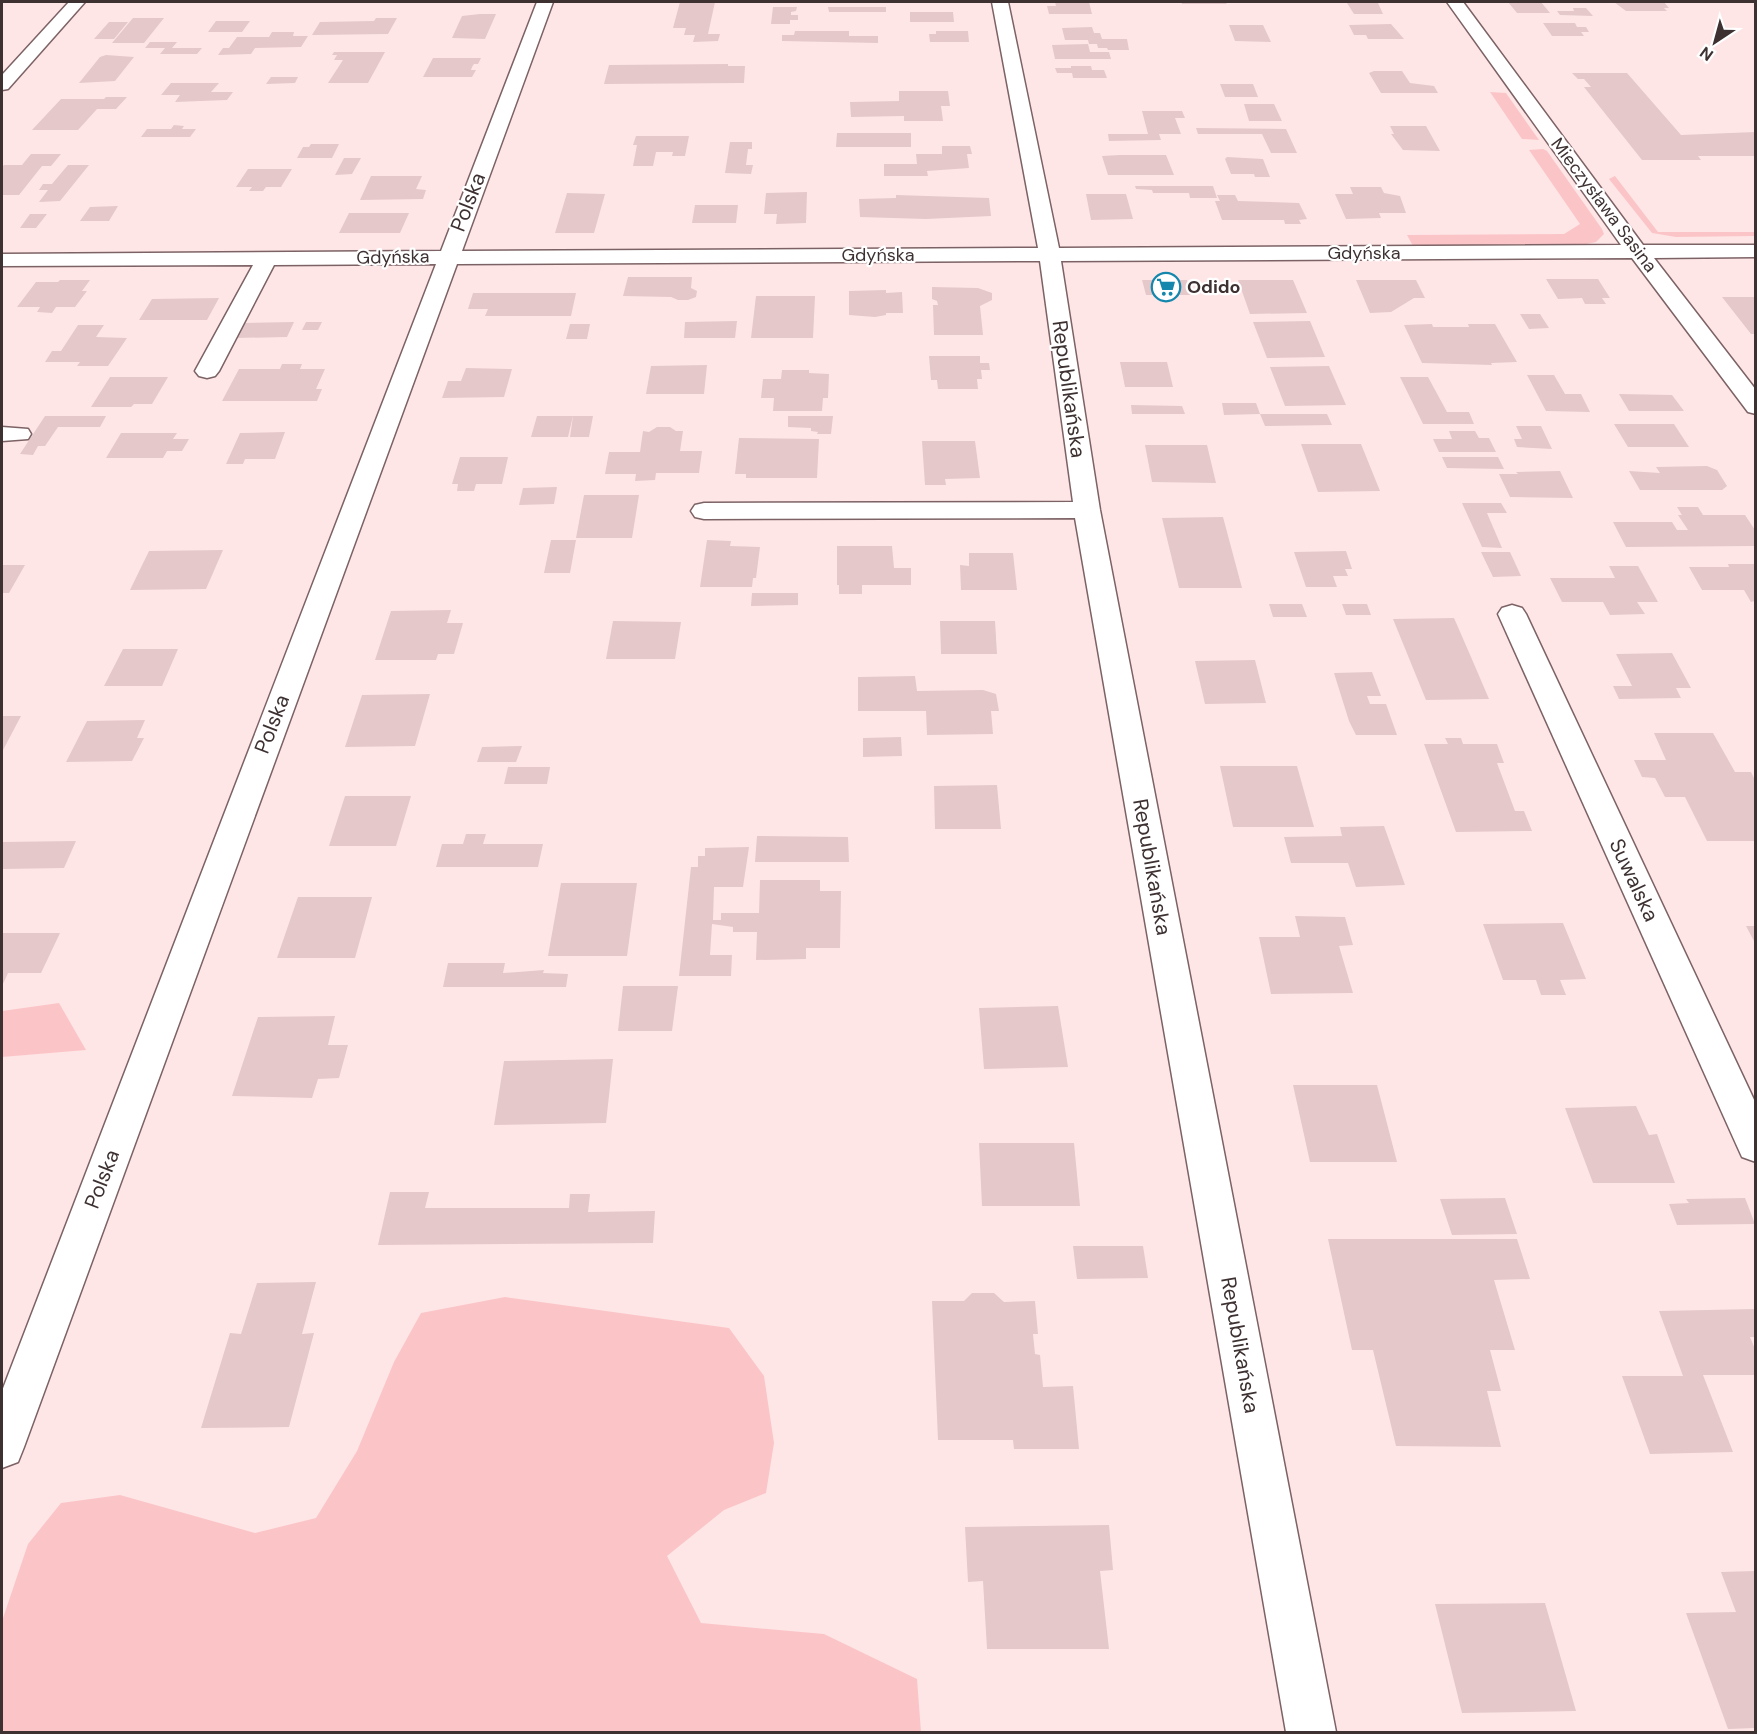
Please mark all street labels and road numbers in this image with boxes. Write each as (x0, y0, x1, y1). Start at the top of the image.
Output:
street label: Mieczysława Sasina (1545, 133, 1663, 277)
street label: Polska (444, 168, 492, 236)
street label: Gdyńska (1327, 241, 1401, 265)
street label: Gdyńska (841, 243, 915, 267)
street label: Gdyńska (356, 244, 430, 270)
street label: Republikańska (1046, 319, 1092, 459)
street label: Polska (248, 690, 296, 758)
street label: Republikańska (1126, 796, 1178, 938)
street label: Suwalska (1603, 834, 1665, 926)
street label: Polska (78, 1145, 126, 1213)
street label: Republikańska (1214, 1274, 1266, 1416)

